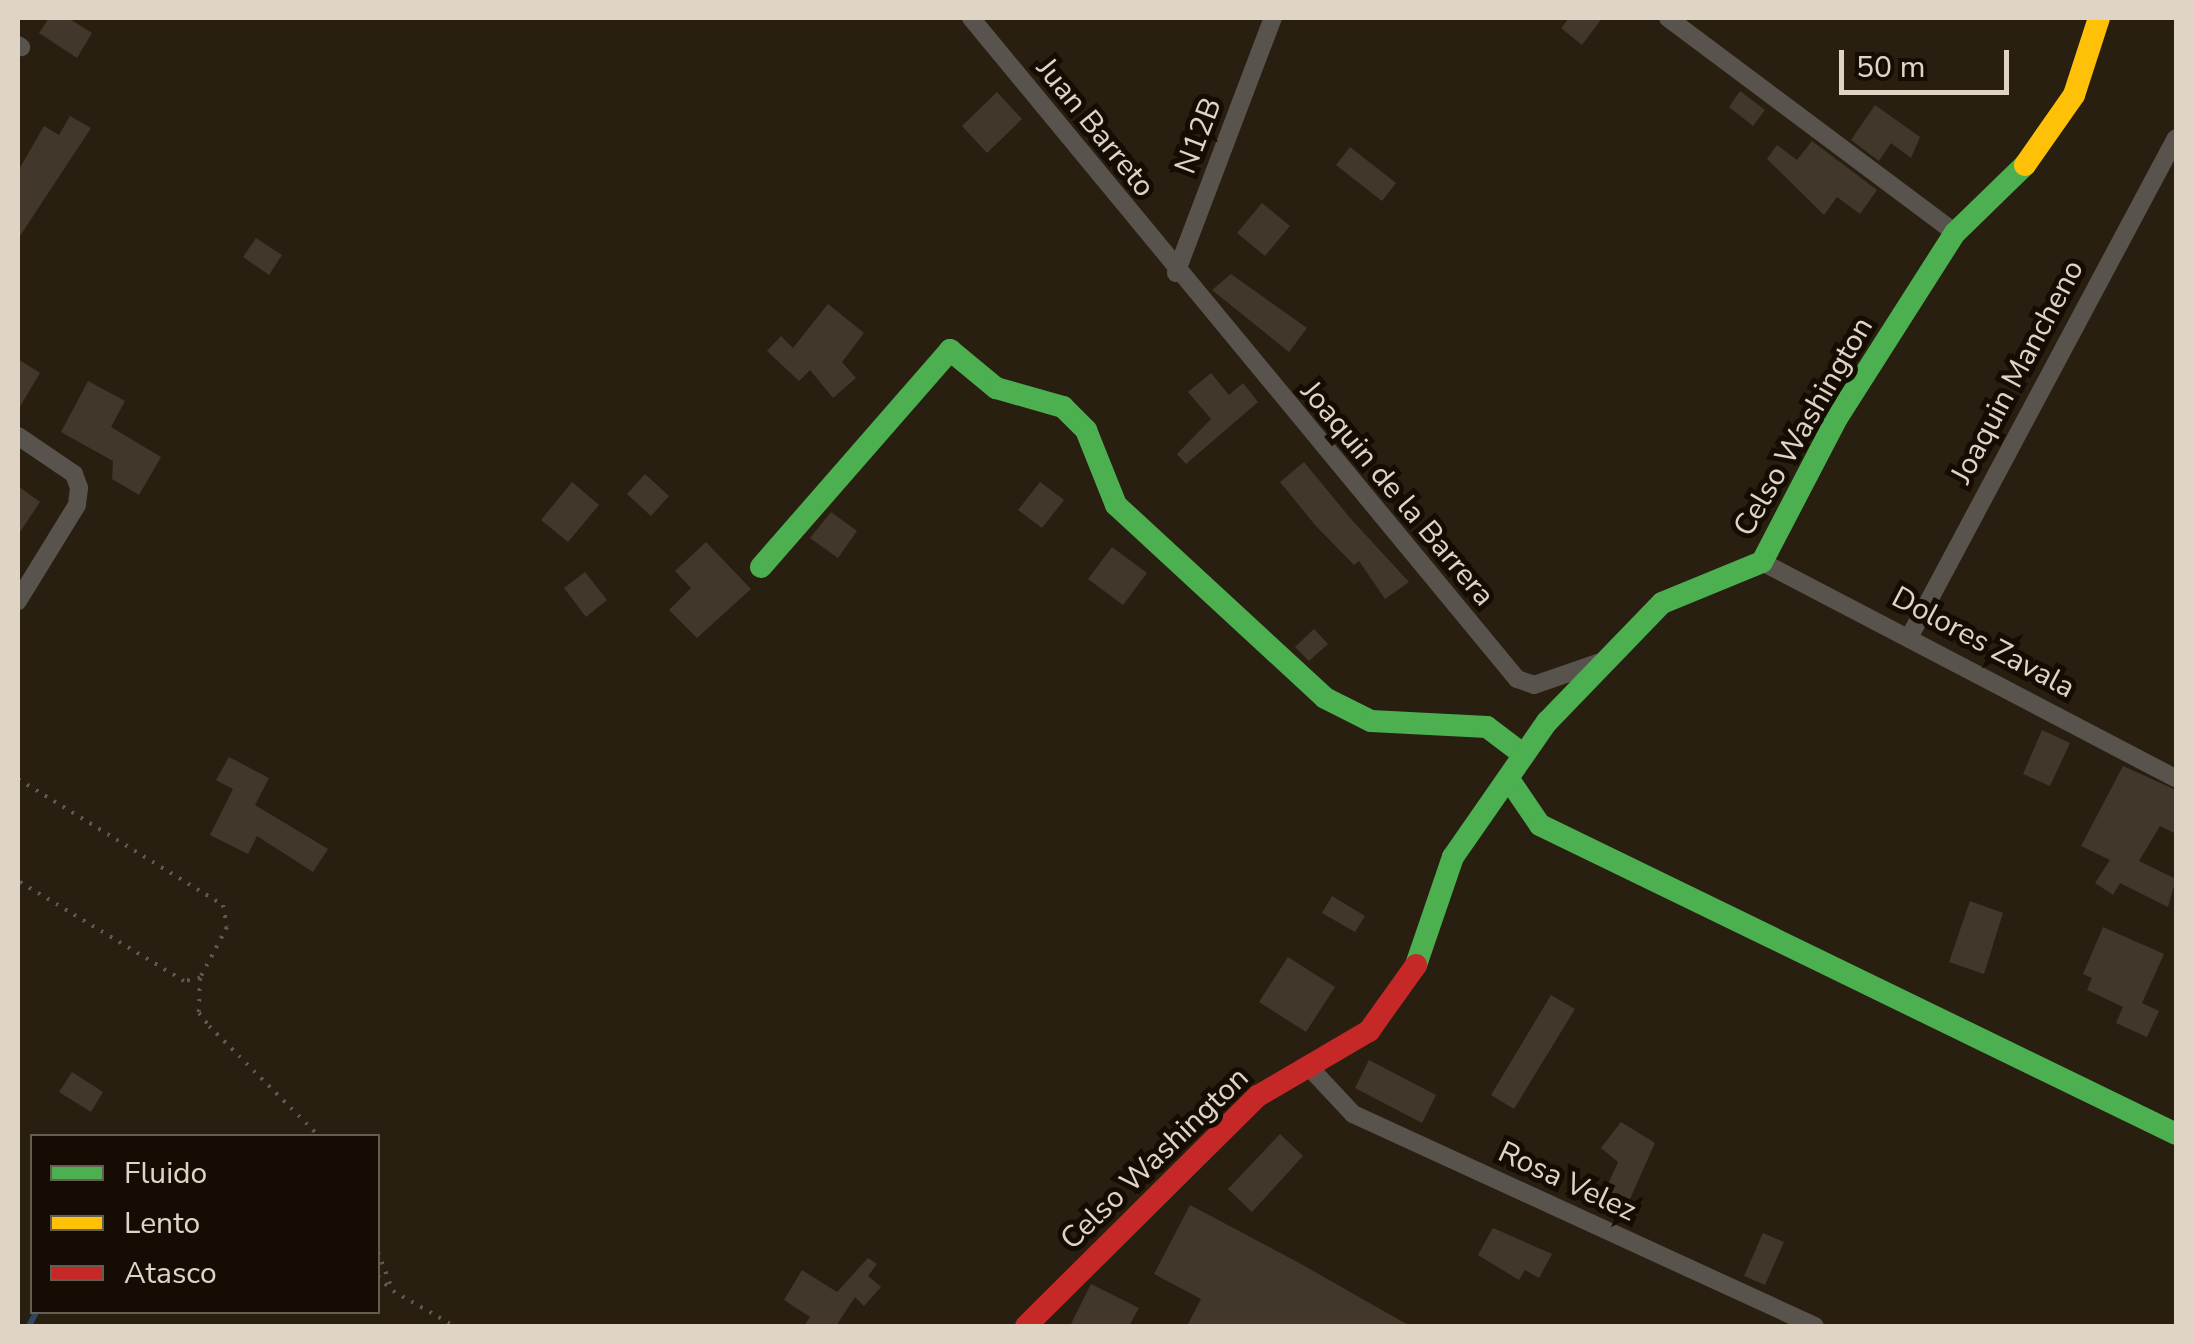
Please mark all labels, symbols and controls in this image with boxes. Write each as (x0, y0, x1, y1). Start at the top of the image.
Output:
scale bar (1844, 30, 2014, 92)
text: 50 m (1856, 47, 1925, 88)
street label: Juan Barreto (1028, 52, 1162, 204)
street label: N12B (1168, 93, 1230, 179)
street label: Joaquin Mancheno (1944, 254, 2092, 490)
street label: Celso Washington (1727, 311, 1881, 543)
street label: Joaquin de la Barrera (1293, 374, 1501, 614)
street label: Dolores Zavala (1885, 580, 2081, 706)
street label: Celso Washington (1054, 1060, 1256, 1258)
legend (30, 1134, 380, 1314)
street label: Rosa Velez (1492, 1134, 1642, 1230)
text: Fluido (124, 1153, 207, 1194)
text: Lento (124, 1203, 200, 1244)
text: Atasco (124, 1253, 217, 1294)

